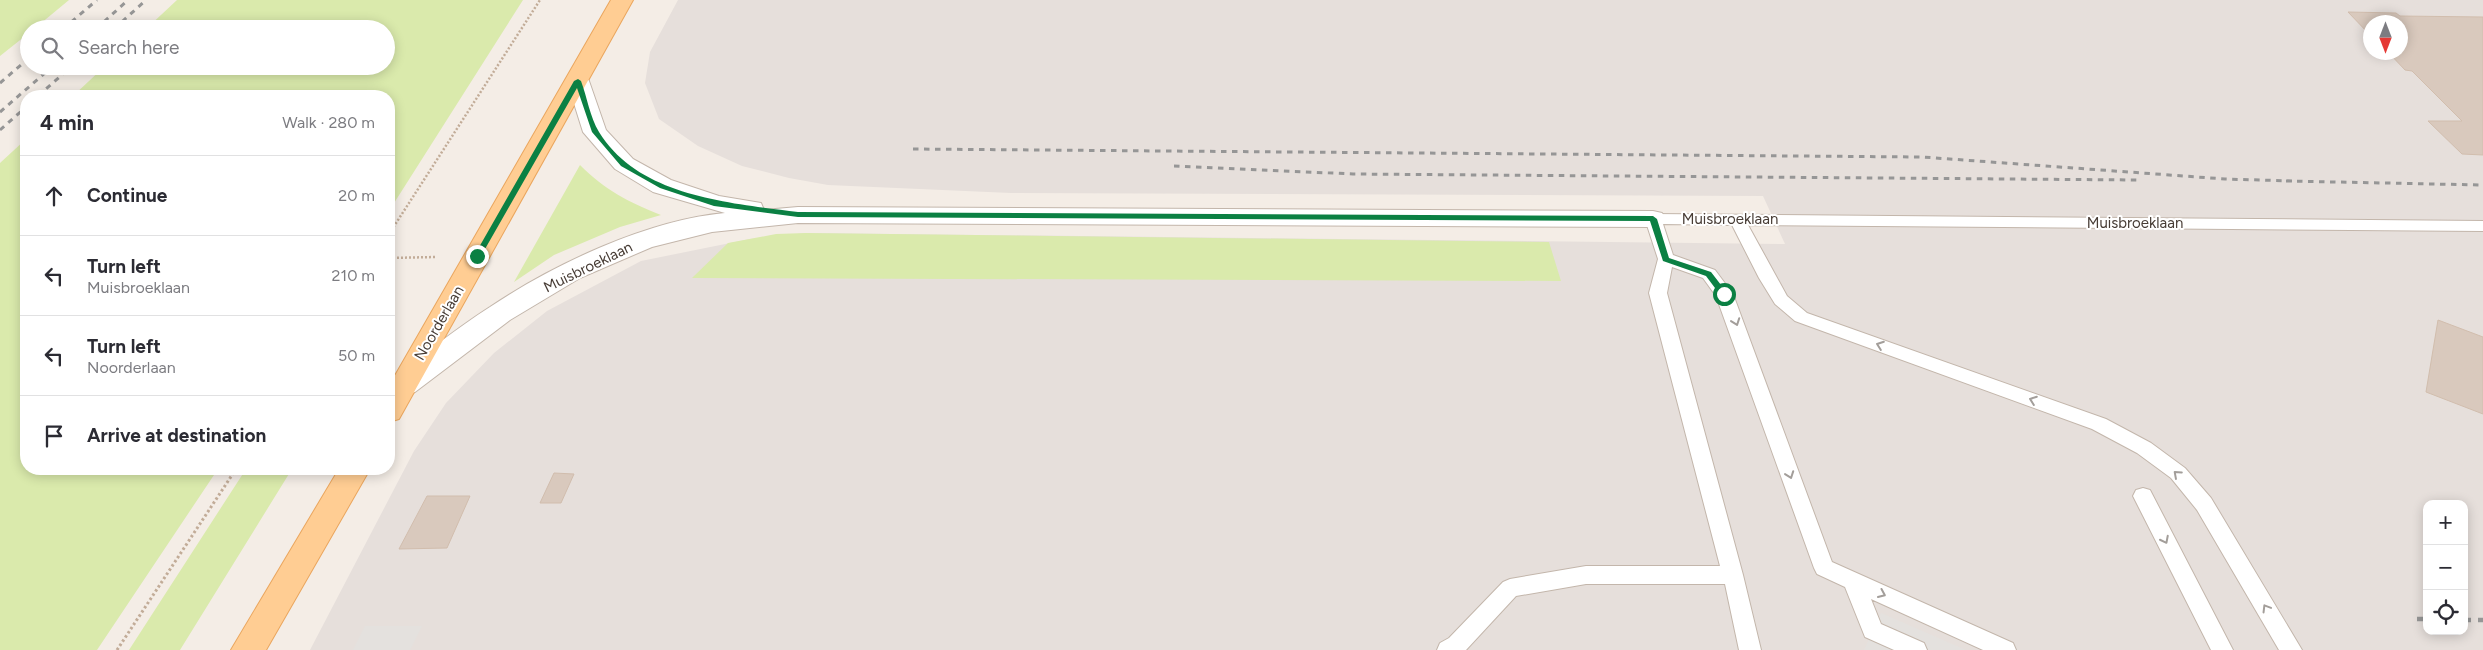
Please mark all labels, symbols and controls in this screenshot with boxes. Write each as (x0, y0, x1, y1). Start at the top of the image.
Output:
north arrow (2363, 15, 2408, 60)
search box (20, 20, 395, 75)
icon: search (38, 34, 66, 62)
text: Search here (78, 36, 180, 59)
text: 4 min (40, 110, 94, 135)
text: Walk · 280 m (282, 113, 375, 132)
icon: ahead (40, 182, 68, 210)
text: Continue (87, 184, 167, 207)
text: 20 m (338, 186, 375, 205)
street label: Muisbroeklaan (1682, 210, 1778, 228)
street label: Muisbroeklaan (2087, 214, 2183, 232)
street label: Muisbroeklaan (541, 238, 635, 296)
route end (466, 245, 489, 268)
text: Turn left (87, 255, 161, 278)
icon: left (40, 262, 68, 290)
text: 210 m (332, 266, 375, 285)
text: Muisbroeklaan (87, 278, 190, 297)
street label: Noorderlaan (410, 283, 468, 363)
route start (1713, 283, 1736, 306)
one-way arrow (1730, 318, 1740, 326)
text: Turn left (87, 335, 161, 358)
one-way arrow (1876, 341, 1885, 351)
icon: left (40, 342, 68, 370)
text: 50 m (338, 346, 375, 365)
text: Noorderlaan (87, 358, 176, 377)
one-way arrow (2029, 396, 2038, 406)
icon: arrive (40, 422, 68, 450)
text: Arrive at destination (87, 424, 266, 447)
one-way arrow (2173, 470, 2182, 479)
one-way arrow (1784, 471, 1794, 479)
map controls (2423, 500, 2468, 635)
button: + (2423, 500, 2468, 545)
one-way arrow (2159, 534, 2169, 543)
button: − (2423, 545, 2468, 590)
one-way arrow (1877, 588, 1886, 599)
button: locate (2423, 590, 2468, 635)
one-way arrow (2263, 605, 2273, 614)

